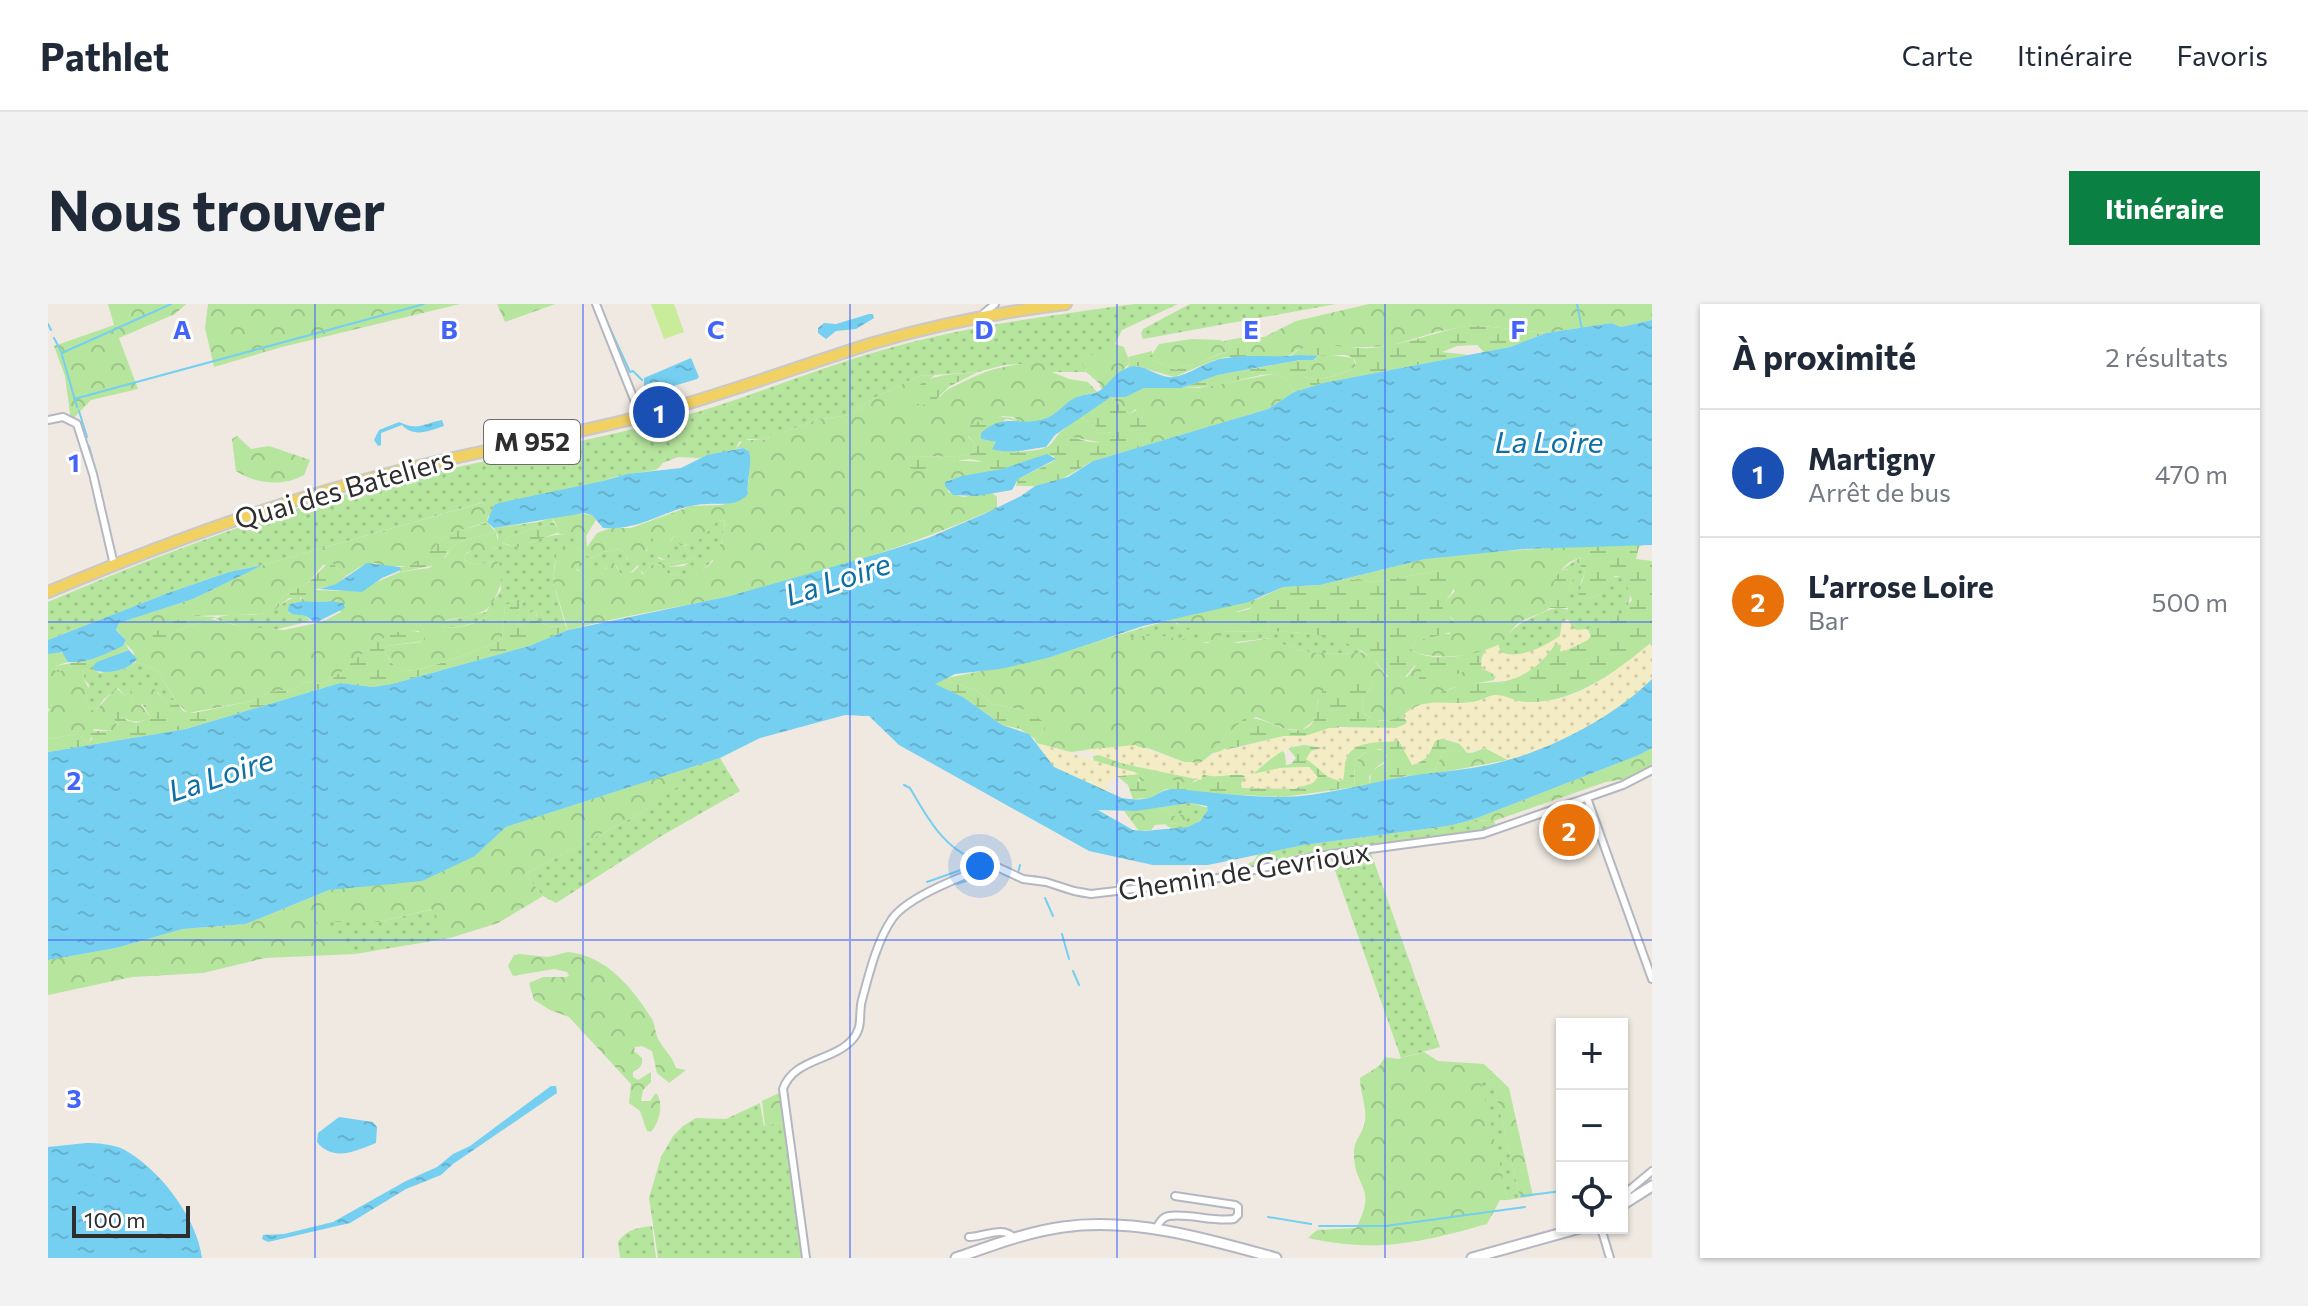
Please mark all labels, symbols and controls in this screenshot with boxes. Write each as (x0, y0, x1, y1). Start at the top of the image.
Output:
text: Pathlet (40, 32, 169, 79)
text: Carte (1902, 38, 1973, 72)
text: Itinéraire (2017, 38, 2132, 72)
text: Favoris (2176, 38, 2268, 72)
button: Itinéraire (2069, 171, 2260, 245)
text: Nous trouver (48, 174, 385, 243)
text: A (173, 313, 192, 344)
text: B (440, 313, 458, 344)
text: C (707, 313, 725, 344)
text: D (974, 313, 994, 344)
text: E (1243, 313, 1259, 344)
text: F (1510, 313, 1526, 344)
text: À proximité (1732, 335, 1916, 377)
text: 2 résultats (2105, 341, 2228, 372)
pin: 1 (633, 382, 685, 442)
road number: M 952 (484, 420, 580, 464)
water label: La Loire (1495, 422, 1604, 459)
text: Martigny (1808, 439, 1936, 476)
street label: Quai des Bateliers (230, 441, 457, 536)
text: 1 (68, 446, 80, 477)
text: 1 (1752, 458, 1764, 489)
text: 470 m (2155, 458, 2228, 489)
text: Arrêt de bus (1808, 476, 1951, 507)
water label: La Loire (780, 543, 895, 612)
text: L’arrose Loire (1808, 567, 1994, 604)
text: 2 (1751, 586, 1765, 617)
text: 500 m (2151, 586, 2228, 617)
text: Bar (1808, 604, 1849, 635)
water label: La Loire (163, 739, 278, 808)
text: 2 (67, 764, 81, 795)
pin: 2 (1543, 800, 1595, 860)
street label: Chemin de Gevrioux (1116, 833, 1372, 907)
your location (960, 846, 1000, 886)
map controls (1556, 1018, 1628, 1234)
button: + (1556, 1018, 1628, 1090)
text: 3 (66, 1082, 82, 1113)
button: − (1556, 1090, 1628, 1162)
button: locate (1556, 1162, 1628, 1234)
scale bar (72, 1202, 190, 1238)
text: 100 m (84, 1206, 146, 1233)

